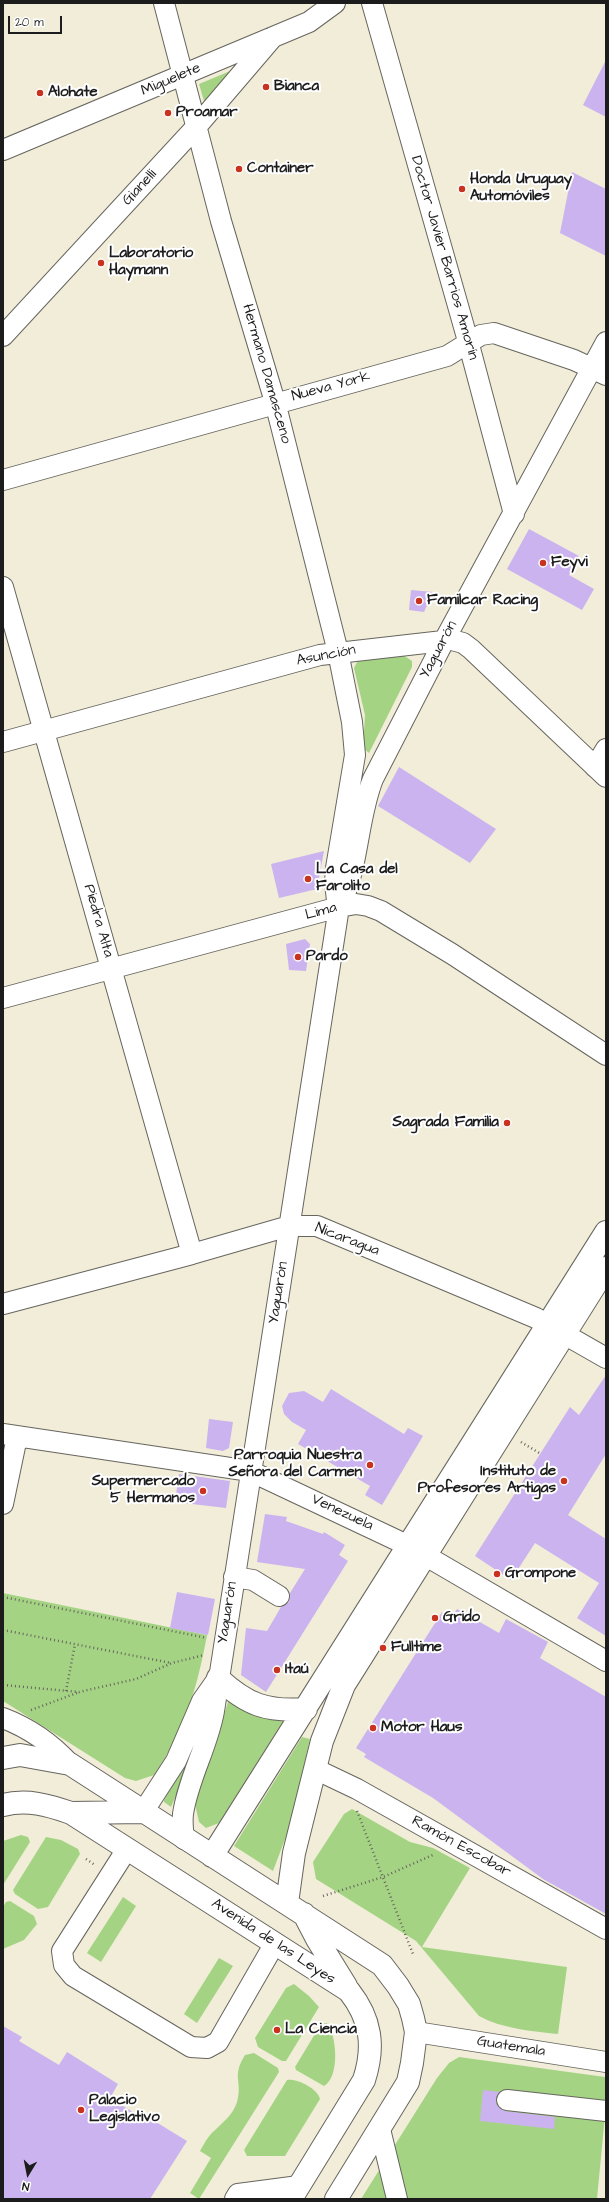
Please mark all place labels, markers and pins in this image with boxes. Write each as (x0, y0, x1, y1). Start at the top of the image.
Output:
place label: Bianca (274, 78, 319, 96)
marker: Bianca (261, 82, 271, 92)
place label: Alohate (48, 84, 98, 102)
marker: Alohate (35, 88, 45, 98)
place label: Proamar (176, 104, 237, 122)
marker: Proamar (163, 108, 173, 118)
place label: Container (247, 160, 313, 178)
marker: Container (234, 164, 244, 174)
place label: Honda Uruguay Automóviles (470, 171, 572, 206)
marker: Honda Uruguay Automóviles (457, 184, 467, 194)
place label: Laboratorio Haymann (109, 245, 193, 280)
marker: Laboratorio Haymann (96, 258, 106, 268)
place label: Feyvi (551, 554, 588, 572)
marker: Feyvi (538, 558, 548, 568)
place label: Familcar Racing (427, 592, 538, 610)
marker: Familcar Racing (414, 596, 424, 606)
place label: La Casa del Farolito (316, 861, 398, 896)
marker: La Casa del Farolito (303, 874, 313, 884)
place label: Pardo (306, 948, 348, 966)
marker: Pardo (293, 952, 303, 962)
place label: Sagrada Familia (393, 1114, 499, 1132)
marker: Sagrada Familia (502, 1118, 512, 1128)
place label: Parroquia Nuestra Señora del Carmen (228, 1447, 362, 1482)
marker: Parroquia Nuestra Señora del Carmen (365, 1460, 375, 1470)
place label: Instituto de Profesores Artigas (418, 1463, 556, 1498)
place label: Supermercado 5 Hermanos (92, 1473, 195, 1508)
marker: Instituto de Profesores Artigas (559, 1476, 569, 1486)
marker: Supermercado 5 Hermanos (198, 1486, 208, 1496)
place label: Grompone (505, 1565, 576, 1583)
marker: Grompone (492, 1569, 502, 1579)
place label: Grido (443, 1609, 480, 1627)
marker: Grido (430, 1613, 440, 1623)
place label: Fulltime (391, 1639, 442, 1657)
marker: Fulltime (378, 1643, 388, 1653)
place label: Itaú (285, 1661, 309, 1679)
marker: Itaú (272, 1665, 282, 1675)
place label: Motor Haus (381, 1719, 462, 1737)
marker: Motor Haus (368, 1723, 378, 1733)
place label: La Ciencia (285, 2021, 357, 2039)
marker: La Ciencia (272, 2025, 282, 2035)
place label: Palacio Legislativo (89, 2092, 160, 2127)
marker: Palacio Legislativo (76, 2105, 86, 2115)

